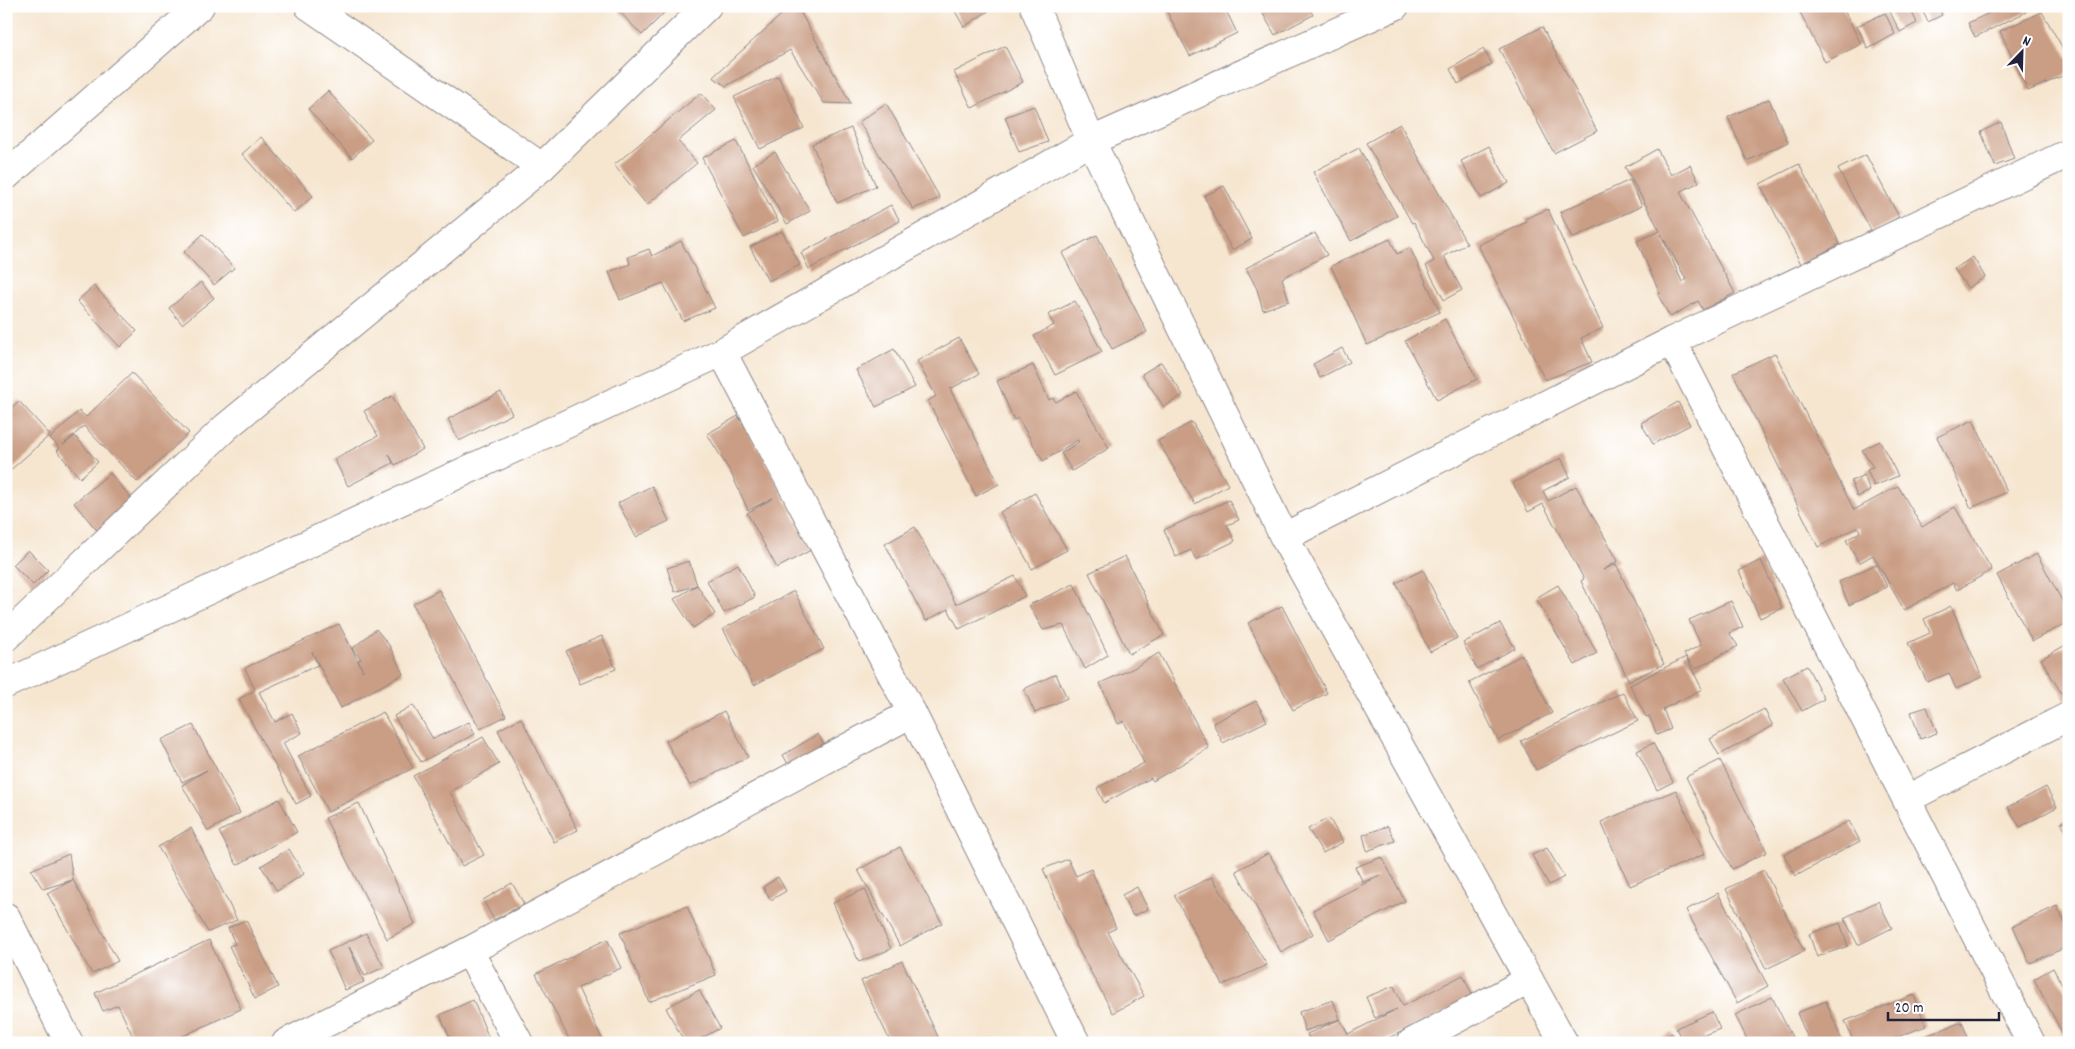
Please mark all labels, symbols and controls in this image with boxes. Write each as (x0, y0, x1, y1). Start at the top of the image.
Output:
north arrow (1998, 28, 2048, 78)
text: N (2019, 31, 2033, 52)
scale bar (1888, 989, 1999, 1021)
text: 20 m (1895, 998, 1923, 1020)

